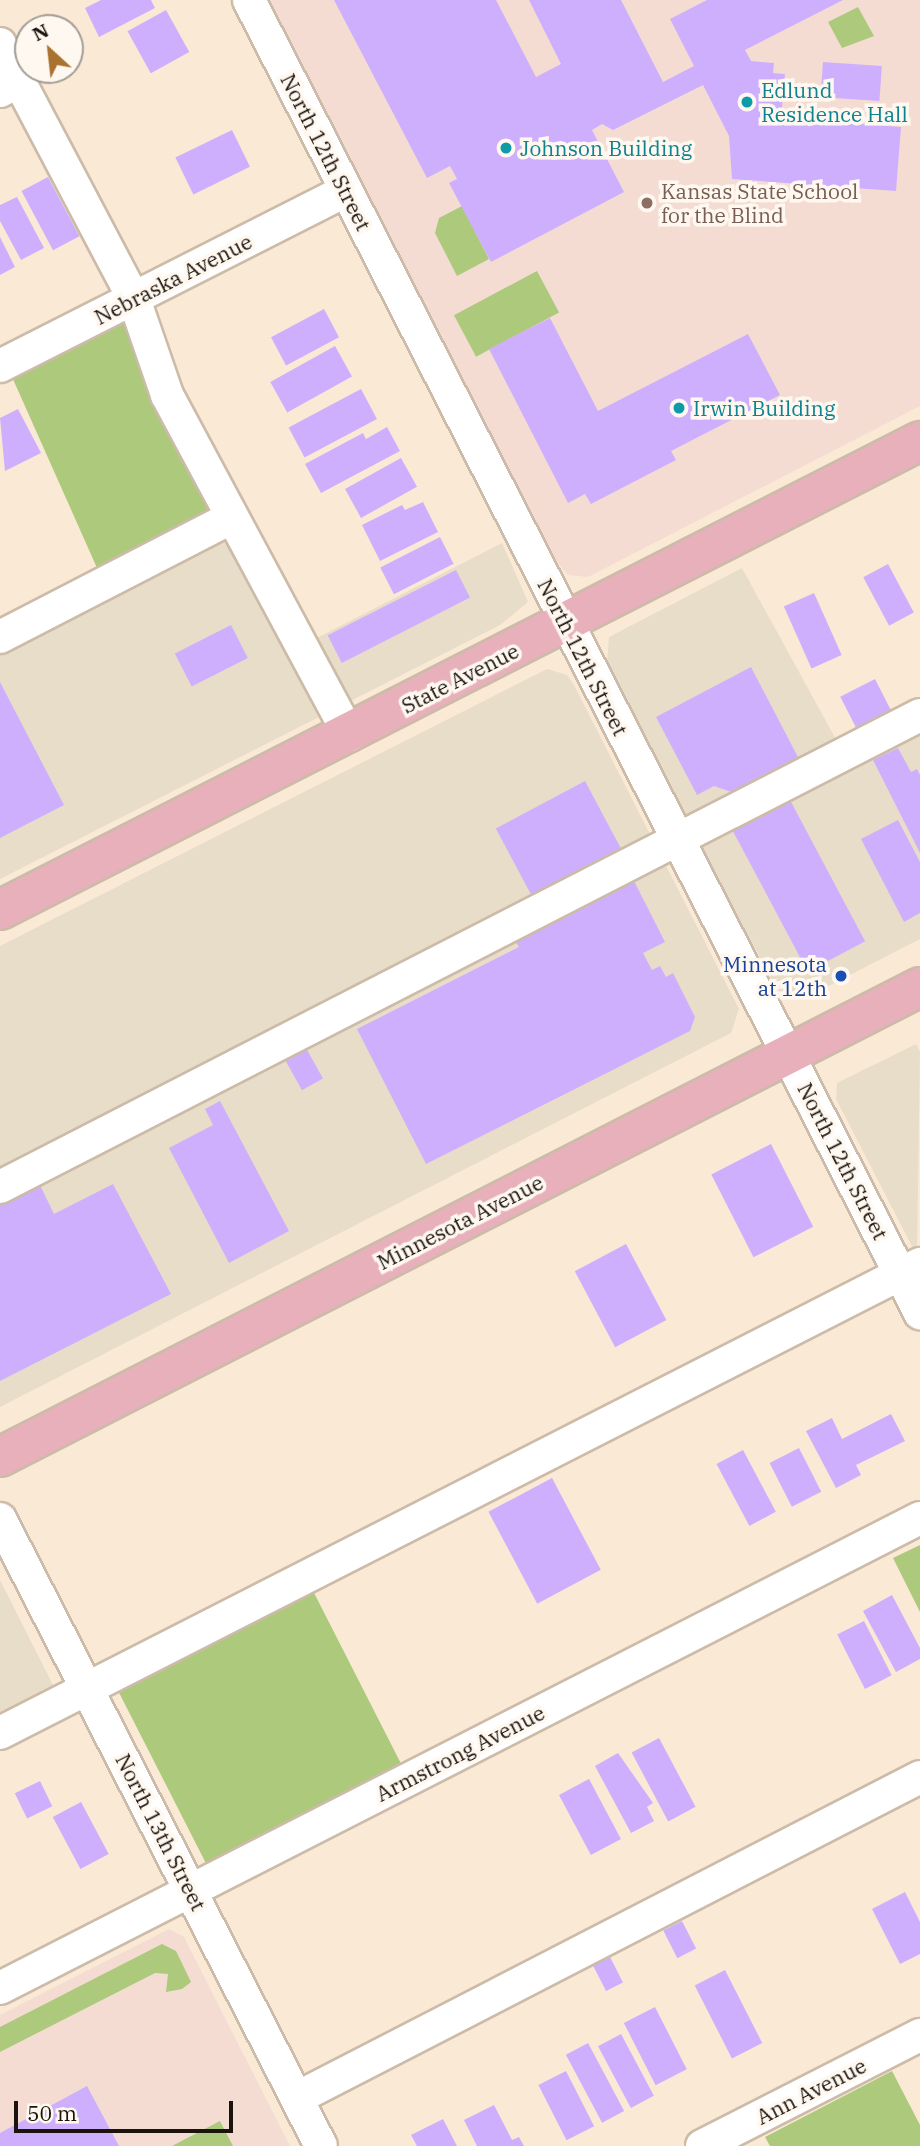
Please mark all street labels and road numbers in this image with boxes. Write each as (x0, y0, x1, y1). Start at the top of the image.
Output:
street label: North 12th Street (276, 69, 376, 235)
street label: Nebraska Avenue (90, 228, 256, 330)
street label: North 12th Street (533, 574, 633, 740)
street label: State Avenue (397, 638, 523, 718)
street label: North 12th Street (793, 1078, 893, 1244)
street label: Minnesota Avenue (373, 1169, 547, 1275)
street label: Armstrong Avenue (371, 1700, 549, 1806)
street label: North 13th Street (111, 1749, 211, 1915)
street label: Ann Avenue (752, 2053, 870, 2129)

